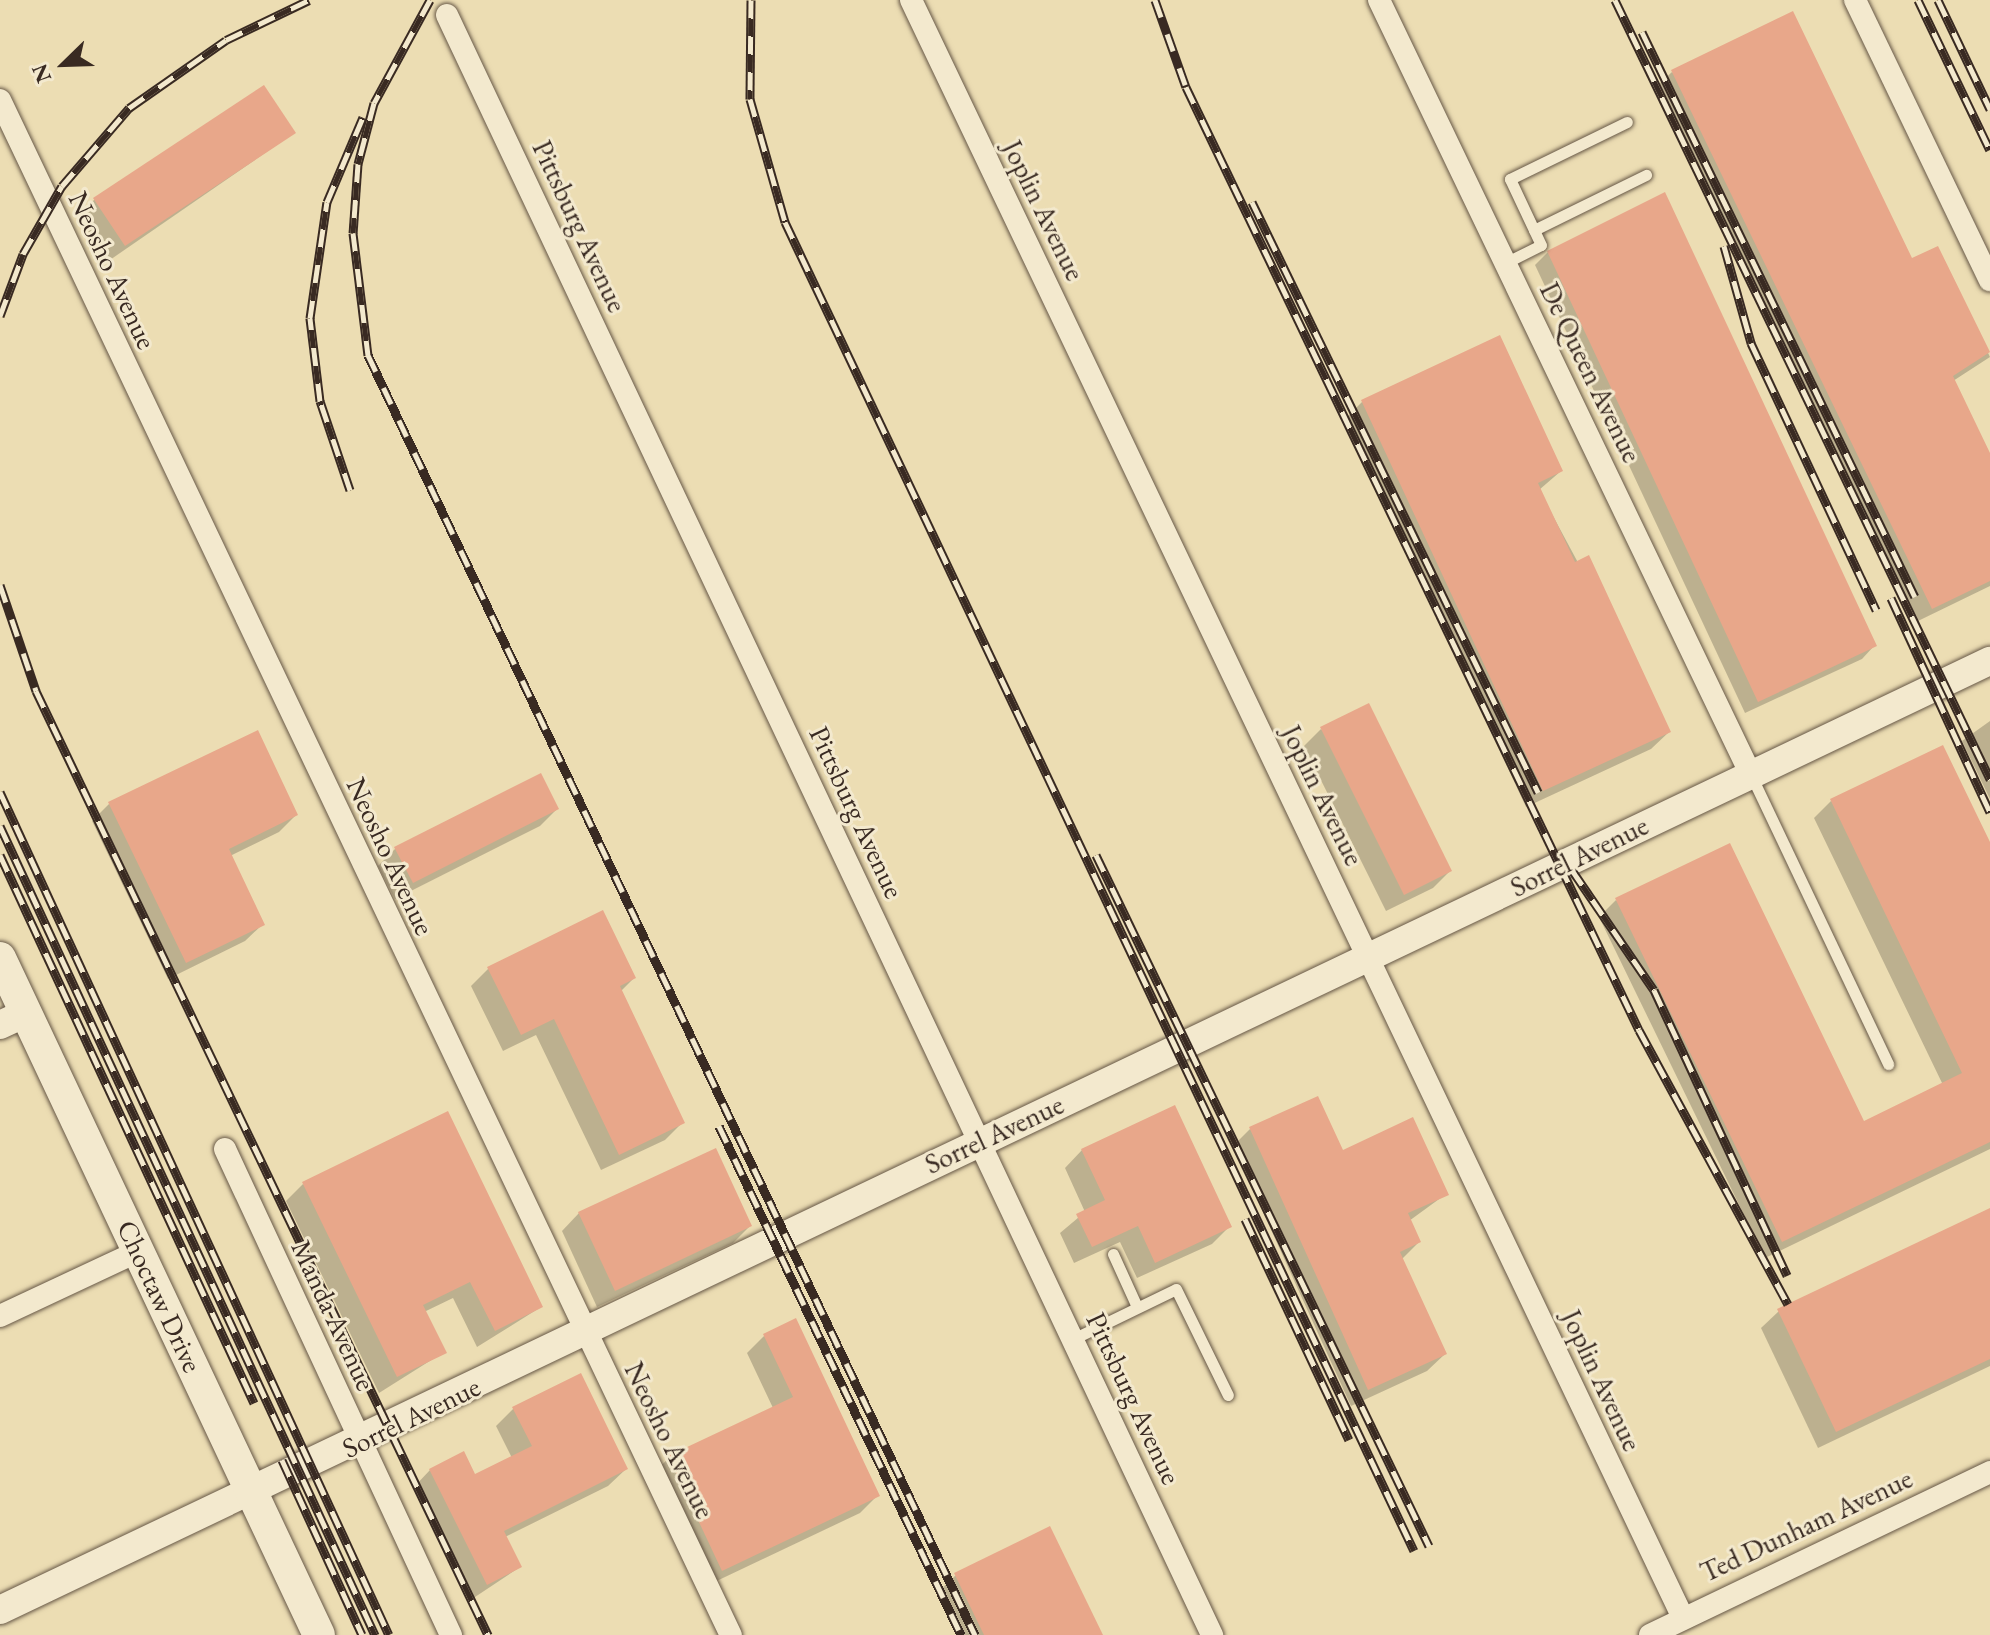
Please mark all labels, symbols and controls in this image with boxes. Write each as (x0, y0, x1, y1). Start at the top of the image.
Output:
north arrow (24, 24, 104, 104)
text: N (25, 60, 58, 87)
street label: Joplin Avenue (996, 134, 1092, 286)
street label: Pittsburg Avenue (526, 135, 634, 317)
street label: Neosho Avenue (62, 186, 164, 354)
street label: De Queen Avenue (1533, 277, 1649, 467)
street label: Joplin Avenue (1275, 719, 1371, 871)
street label: Pittsburg Avenue (803, 721, 911, 903)
street label: Neosho Avenue (340, 772, 442, 940)
street label: Sorrel Avenue (1505, 808, 1653, 904)
street label: Sorrel Avenue (919, 1087, 1069, 1181)
street label: Choctaw Drive (110, 1215, 210, 1377)
street label: Manda Avenue (285, 1235, 383, 1395)
street label: Joplin Avenue (1555, 1304, 1649, 1456)
street label: Pittsburg Avenue (1080, 1307, 1188, 1489)
street label: Neosho Avenue (618, 1356, 722, 1524)
street label: Sorrel Avenue (337, 1369, 485, 1465)
street label: Ted Dunham Avenue (1695, 1461, 1917, 1589)

